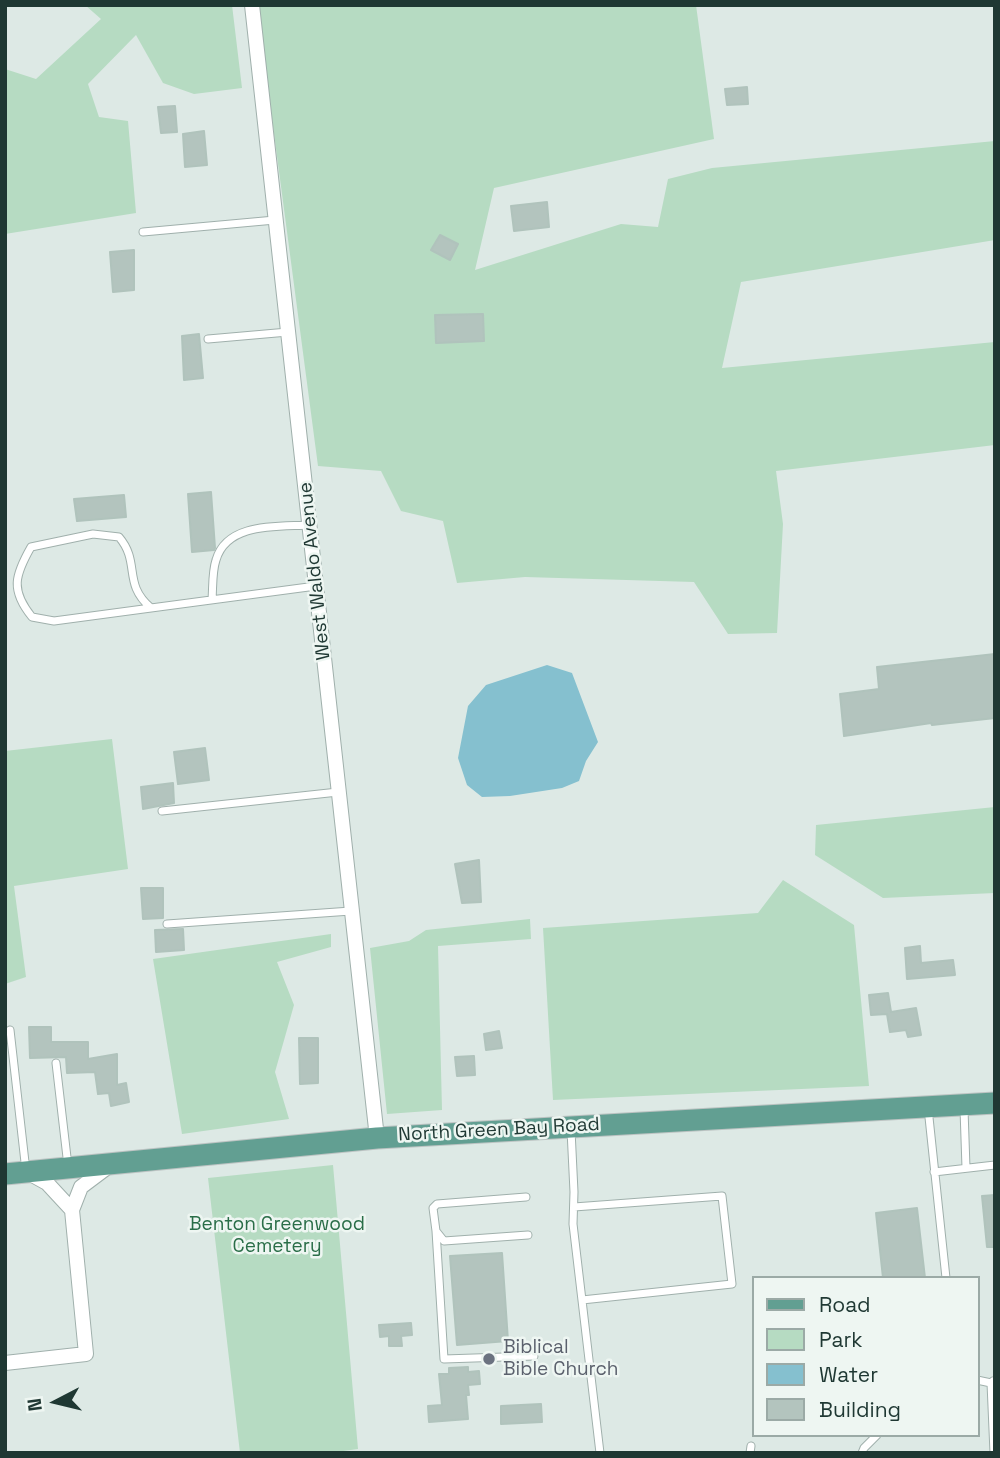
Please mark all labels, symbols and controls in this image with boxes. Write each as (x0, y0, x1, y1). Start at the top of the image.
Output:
street label: West Waldo Avenue (294, 481, 336, 661)
street label: North Green Bay Road (398, 1113, 600, 1147)
park label: Benton Greenwood Cemetery (189, 1214, 365, 1258)
legend (752, 1276, 979, 1437)
text: Road (819, 1291, 871, 1318)
text: Park (819, 1326, 863, 1353)
place label: Biblical Bible Church (503, 1337, 618, 1381)
marker: Biblical Bible Church (481, 1351, 497, 1367)
text: Water (819, 1361, 878, 1388)
north arrow (21, 1367, 91, 1437)
text: Building (819, 1396, 901, 1423)
text: N (21, 1397, 48, 1412)

